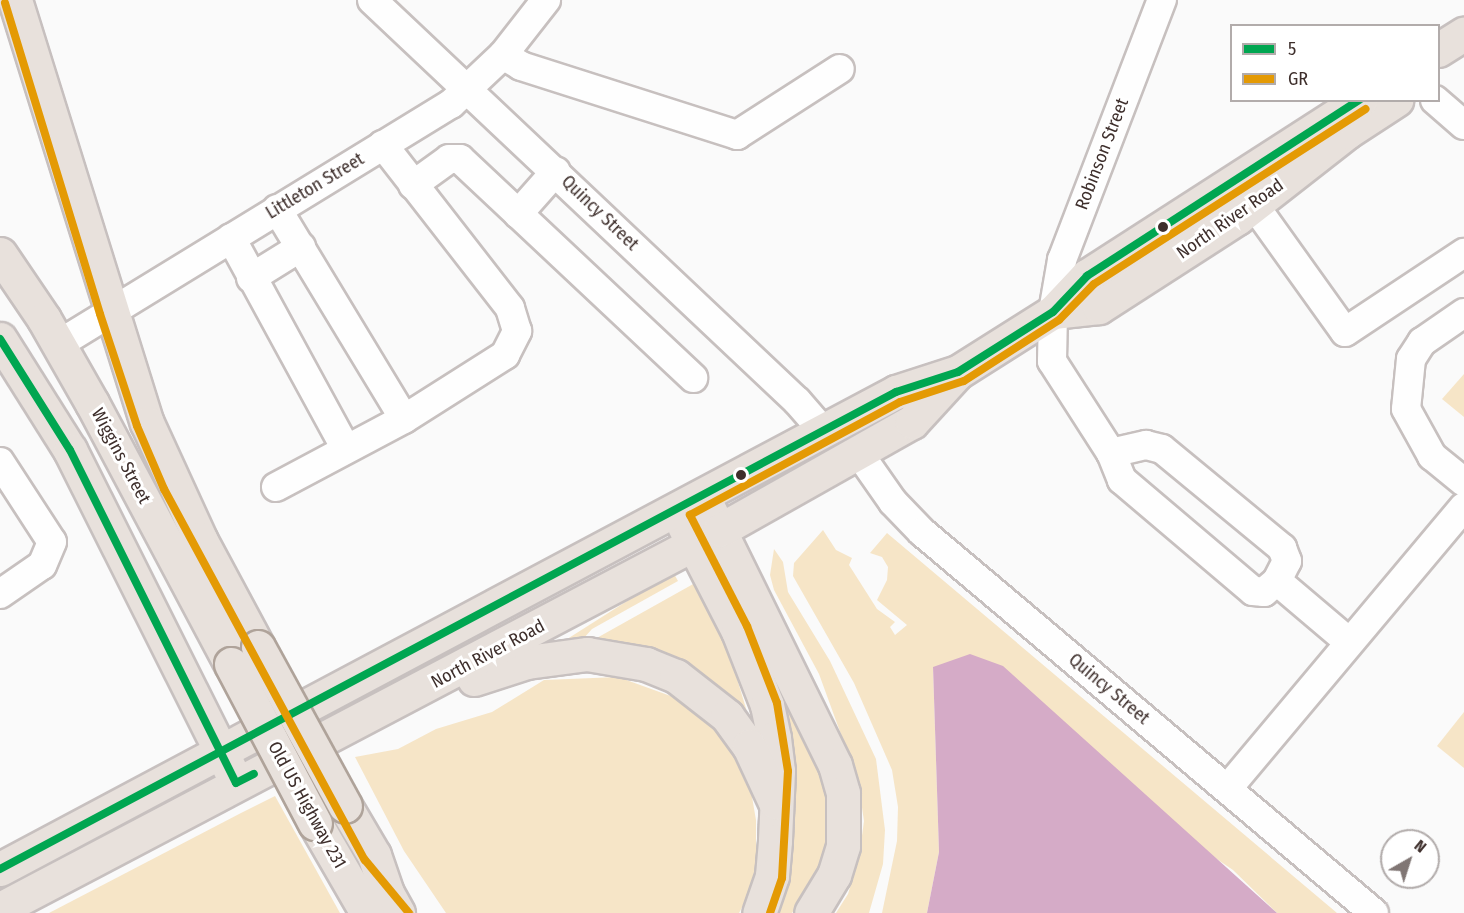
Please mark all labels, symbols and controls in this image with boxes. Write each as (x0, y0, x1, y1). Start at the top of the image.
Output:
legend (1230, 24, 1440, 102)
text: 5 (1288, 38, 1296, 60)
text: GR (1288, 68, 1308, 90)
street label: Robinson Street (1071, 95, 1133, 213)
street label: Littleton Street (262, 148, 368, 224)
street label: Quincy Street (557, 171, 643, 255)
street label: North River Road (1172, 174, 1288, 264)
unlabelled marker (1157, 221, 1169, 233)
street label: Wiggins Street (87, 405, 155, 507)
unlabelled marker (735, 469, 747, 481)
street label: North River Road (428, 615, 548, 693)
street label: Quincy Street (1064, 649, 1154, 729)
street label: Old US Highway 231 (263, 738, 351, 872)
north arrow (1380, 829, 1440, 889)
text: N (1411, 836, 1430, 857)

